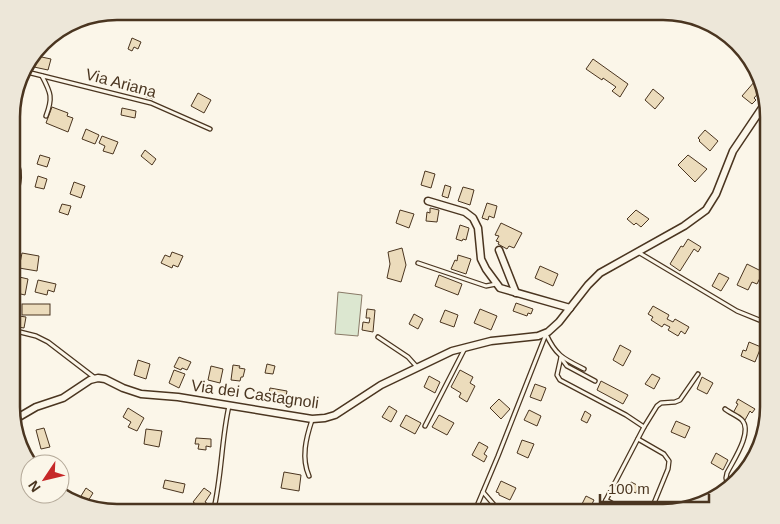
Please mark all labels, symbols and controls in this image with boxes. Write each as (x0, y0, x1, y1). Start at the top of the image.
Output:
street label: Via Ariana (84, 65, 158, 101)
street label: Via dei Castagnoli (190, 377, 320, 411)
north arrow (20, 454, 70, 504)
scale bar (600, 472, 709, 504)
text: N (25, 478, 44, 495)
text: 100 m (608, 480, 650, 497)

